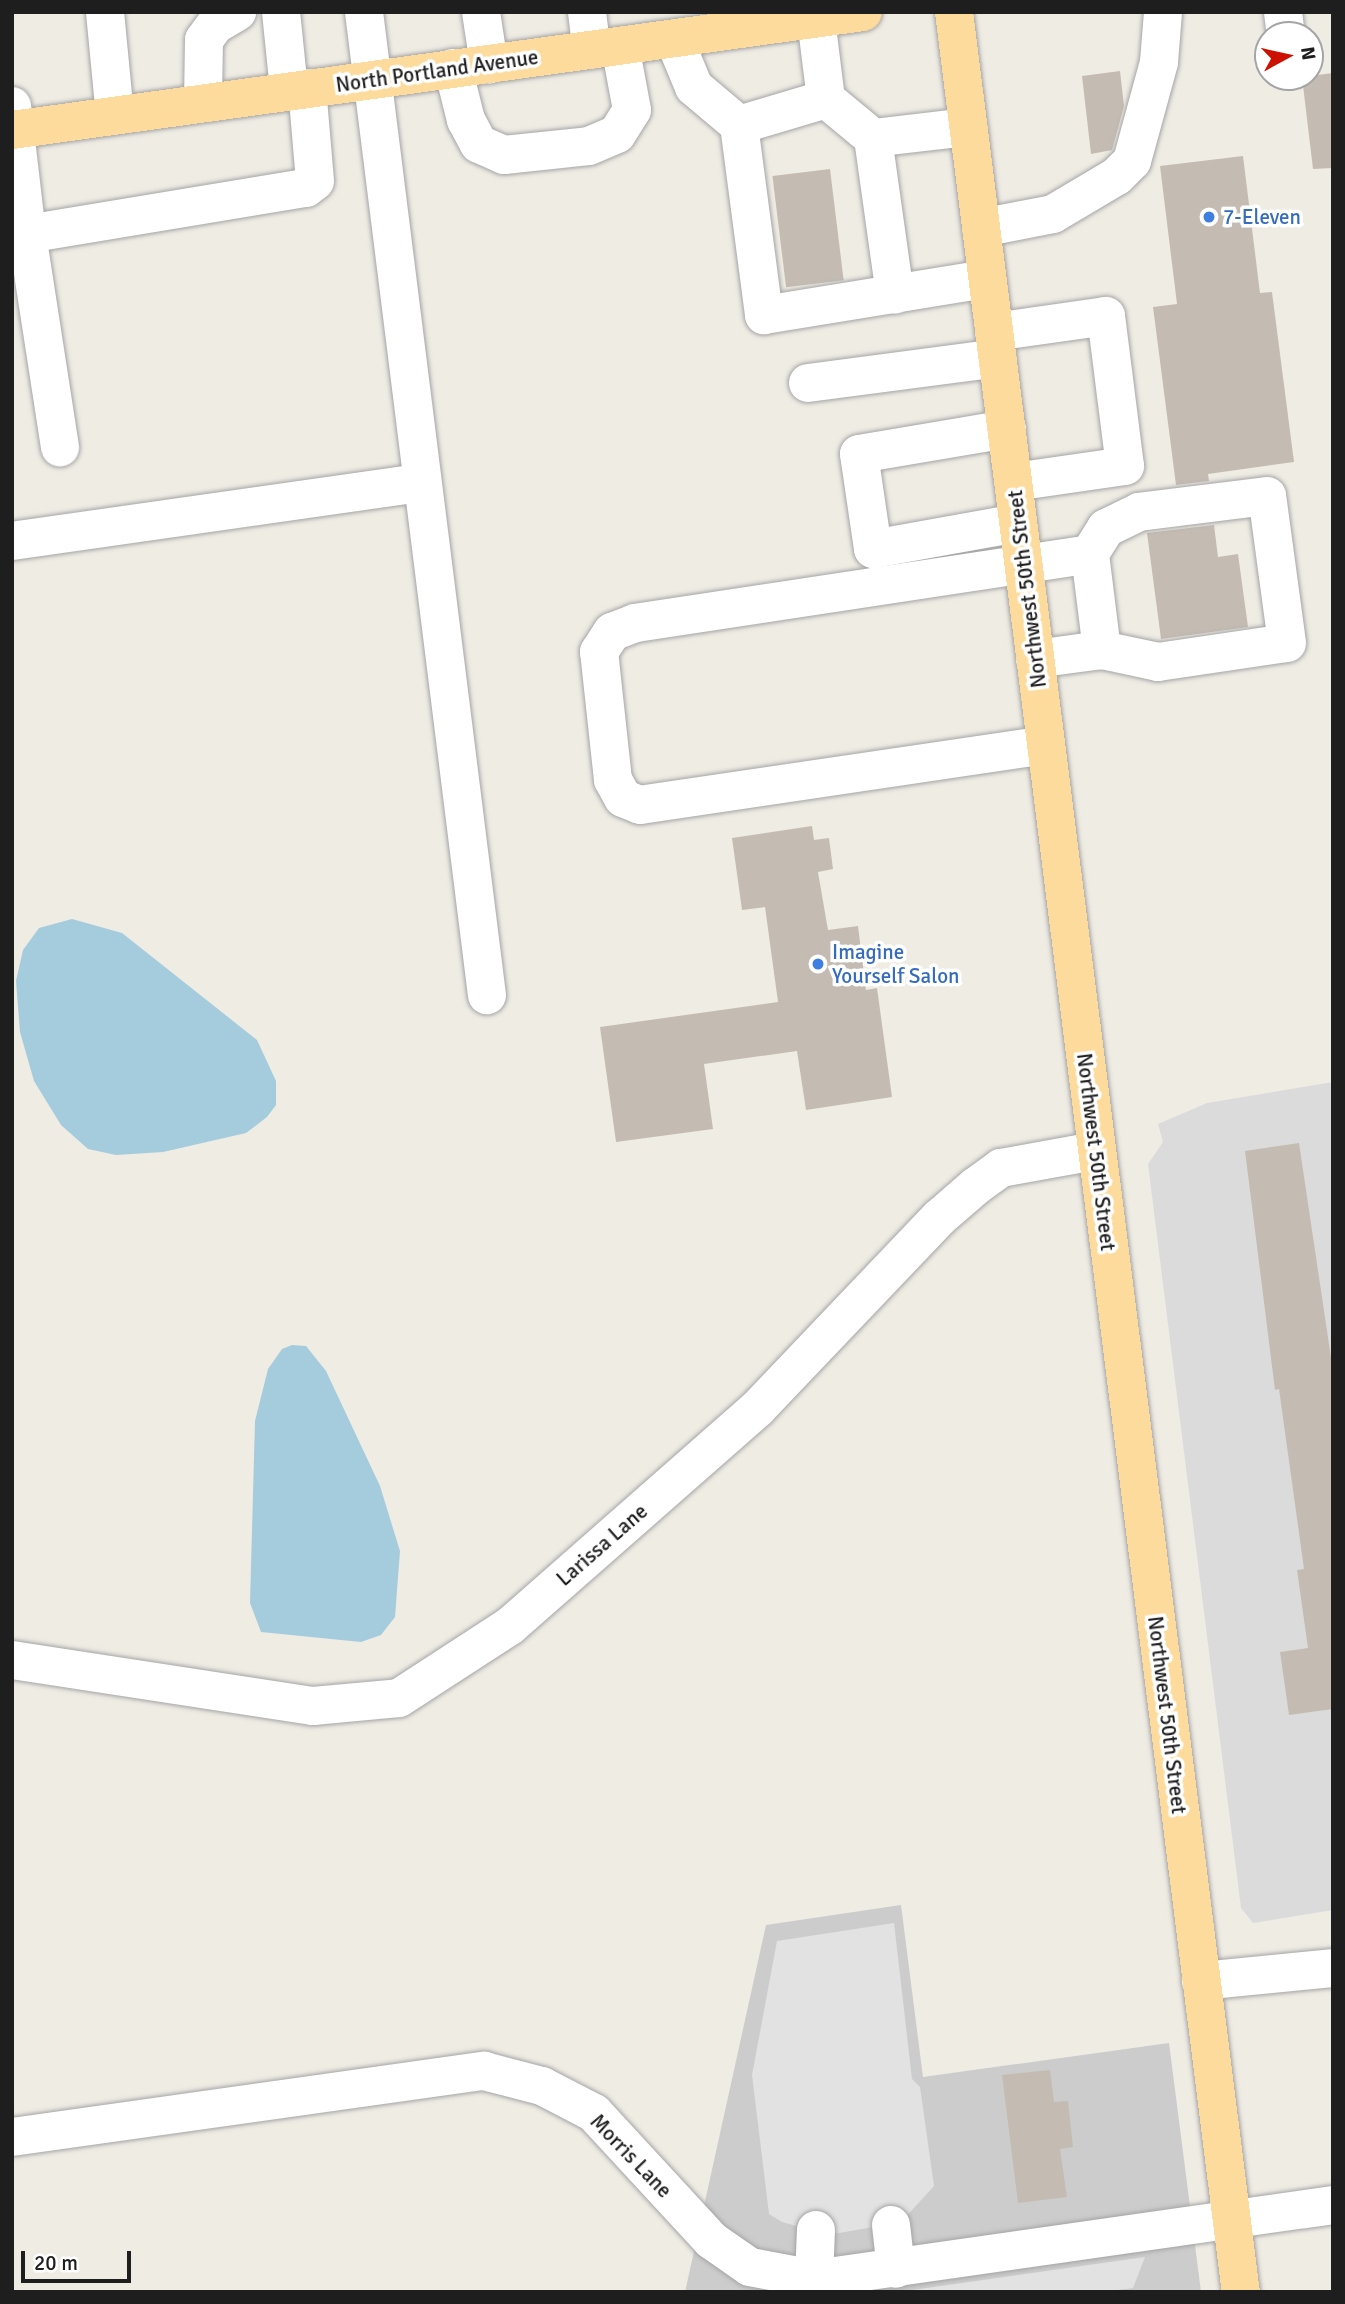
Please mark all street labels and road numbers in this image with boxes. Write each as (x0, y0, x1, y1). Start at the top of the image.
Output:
street label: North Portland Avenue (334, 44, 540, 98)
street label: Northwest 50th Street (1002, 489, 1052, 689)
street label: Northwest 50th Street (1071, 1052, 1121, 1252)
street label: Larissa Lane (551, 1499, 653, 1591)
street label: Northwest 50th Street (1142, 1615, 1192, 1815)
street label: Morris Lane (585, 2109, 677, 2203)

